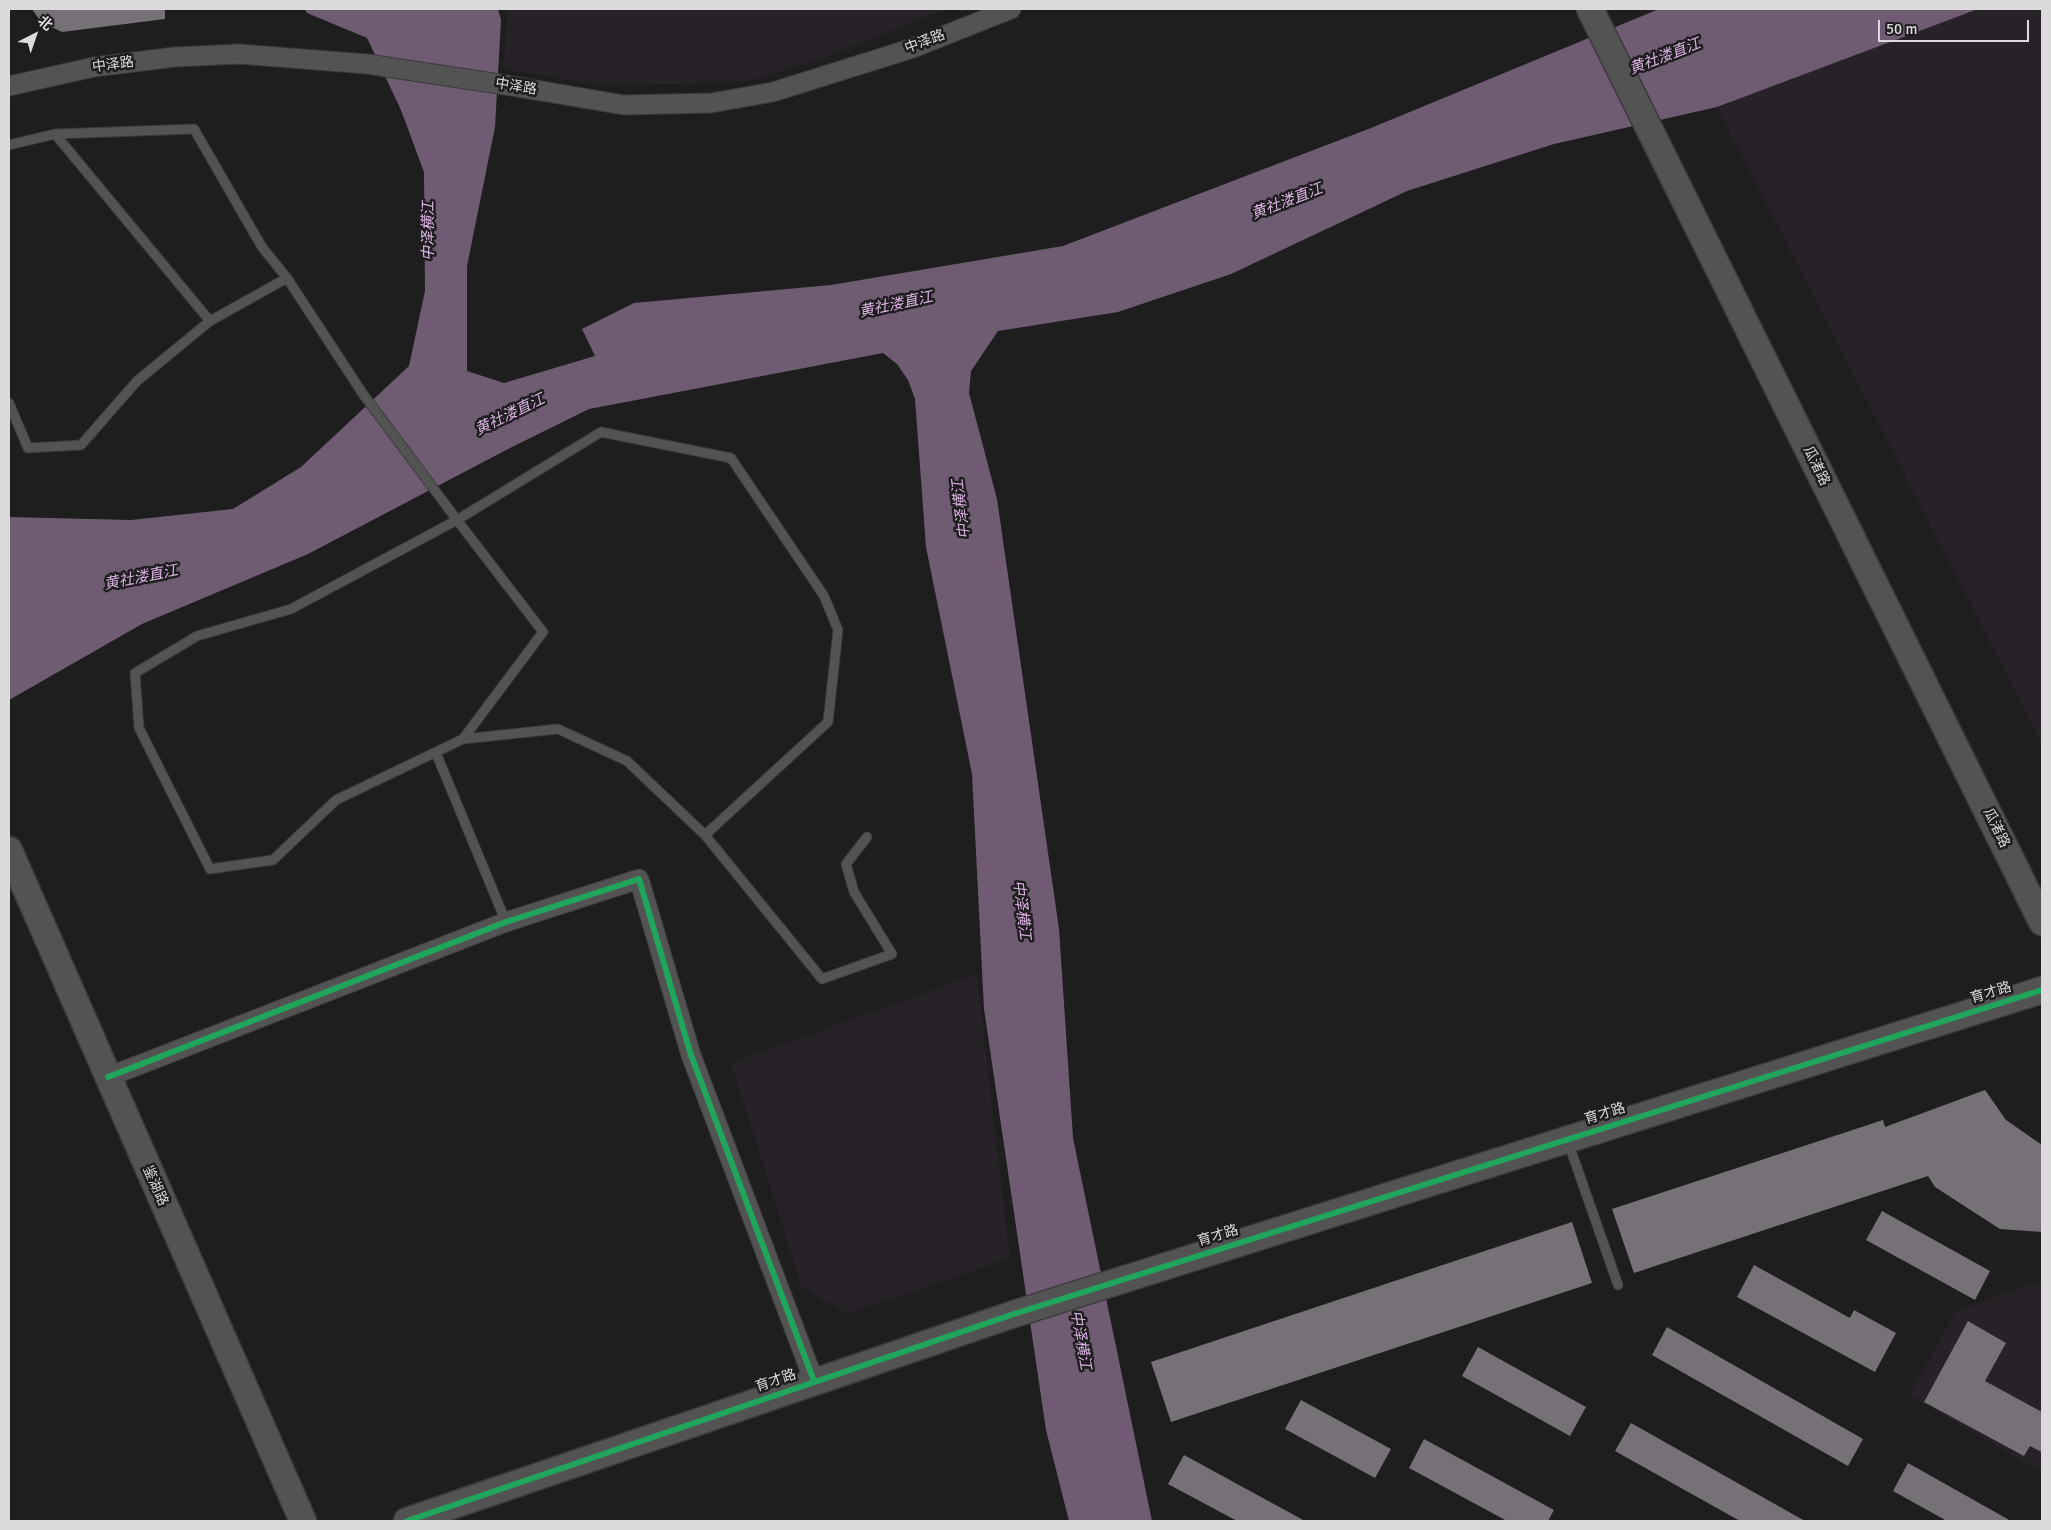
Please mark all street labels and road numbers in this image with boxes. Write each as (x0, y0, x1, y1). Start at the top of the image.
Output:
street label: 中泽路 (902, 27, 948, 57)
street label: 中泽路 (91, 54, 135, 76)
street label: 中泽路 (494, 75, 538, 99)
street label: 瓜渚路 (1799, 443, 1833, 489)
street label: 瓜渚路 (1979, 805, 2013, 851)
street label: 育才路 (1968, 979, 2014, 1007)
street label: 育才路 (1582, 1100, 1628, 1128)
street label: 鉴湖路 (139, 1163, 171, 1209)
street label: 育才路 (1195, 1222, 1241, 1250)
street label: 育才路 (753, 1366, 799, 1396)

